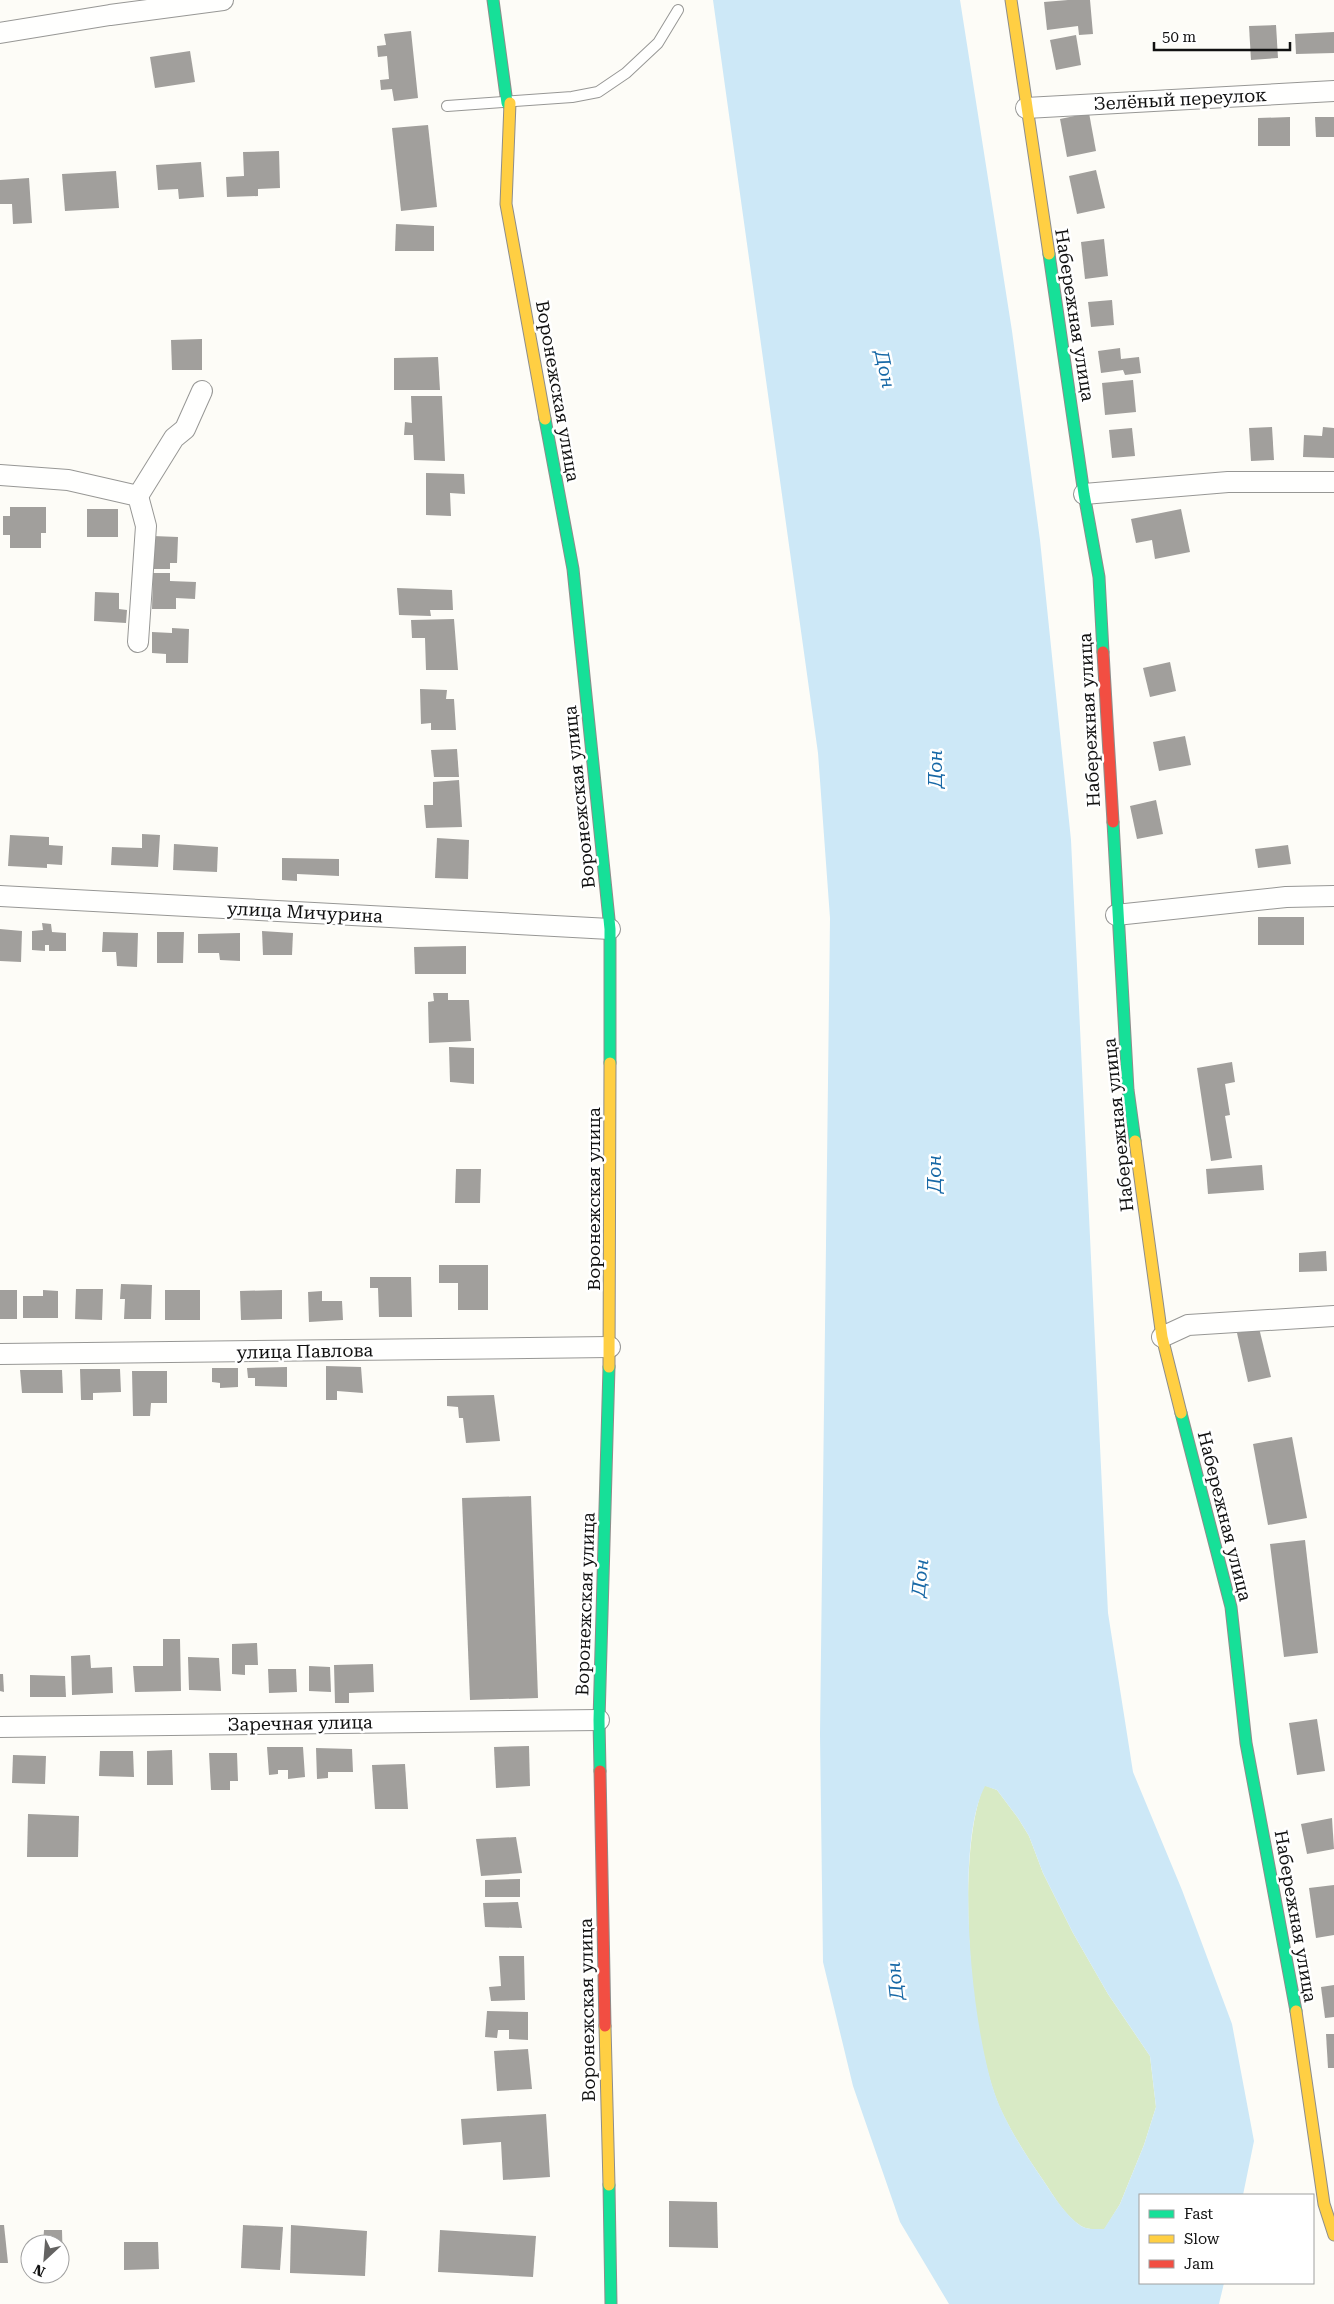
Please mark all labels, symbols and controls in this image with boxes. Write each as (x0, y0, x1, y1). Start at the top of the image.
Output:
scale bar (1154, 20, 1290, 52)
text: 50 m (1162, 28, 1197, 46)
street label: Зелёный переулок (1093, 84, 1267, 114)
street label: Набережная улица (1051, 227, 1099, 403)
street label: Воронежская улица (532, 299, 584, 484)
water label: Дон (870, 347, 900, 390)
street label: Набережная улица (1074, 632, 1104, 808)
street label: Воронежская улица (559, 704, 599, 889)
water label: Дон (924, 750, 947, 789)
street label: улица Мичурина (227, 897, 384, 927)
street label: Набережная улица (1098, 1037, 1138, 1213)
street label: Воронежская улица (583, 1107, 604, 1291)
water label: Дон (923, 1155, 946, 1194)
street label: улица Павлова (237, 1339, 374, 1363)
street label: Набережная улица (1194, 1429, 1256, 1603)
street label: Воронежская улица (571, 1512, 599, 1696)
water label: Дон (906, 1558, 933, 1599)
street label: Заречная улица (227, 1711, 373, 1735)
street label: Набережная улица (1271, 1828, 1322, 2004)
street label: Воронежская улица (575, 1918, 599, 2102)
water label: Дон (882, 1961, 909, 2002)
legend (1139, 2194, 1314, 2284)
text: Fast (1184, 2205, 1214, 2223)
text: Slow (1184, 2230, 1220, 2248)
north arrow (20, 2234, 70, 2284)
text: Jam (1184, 2255, 1214, 2273)
text: N (31, 2261, 48, 2280)

